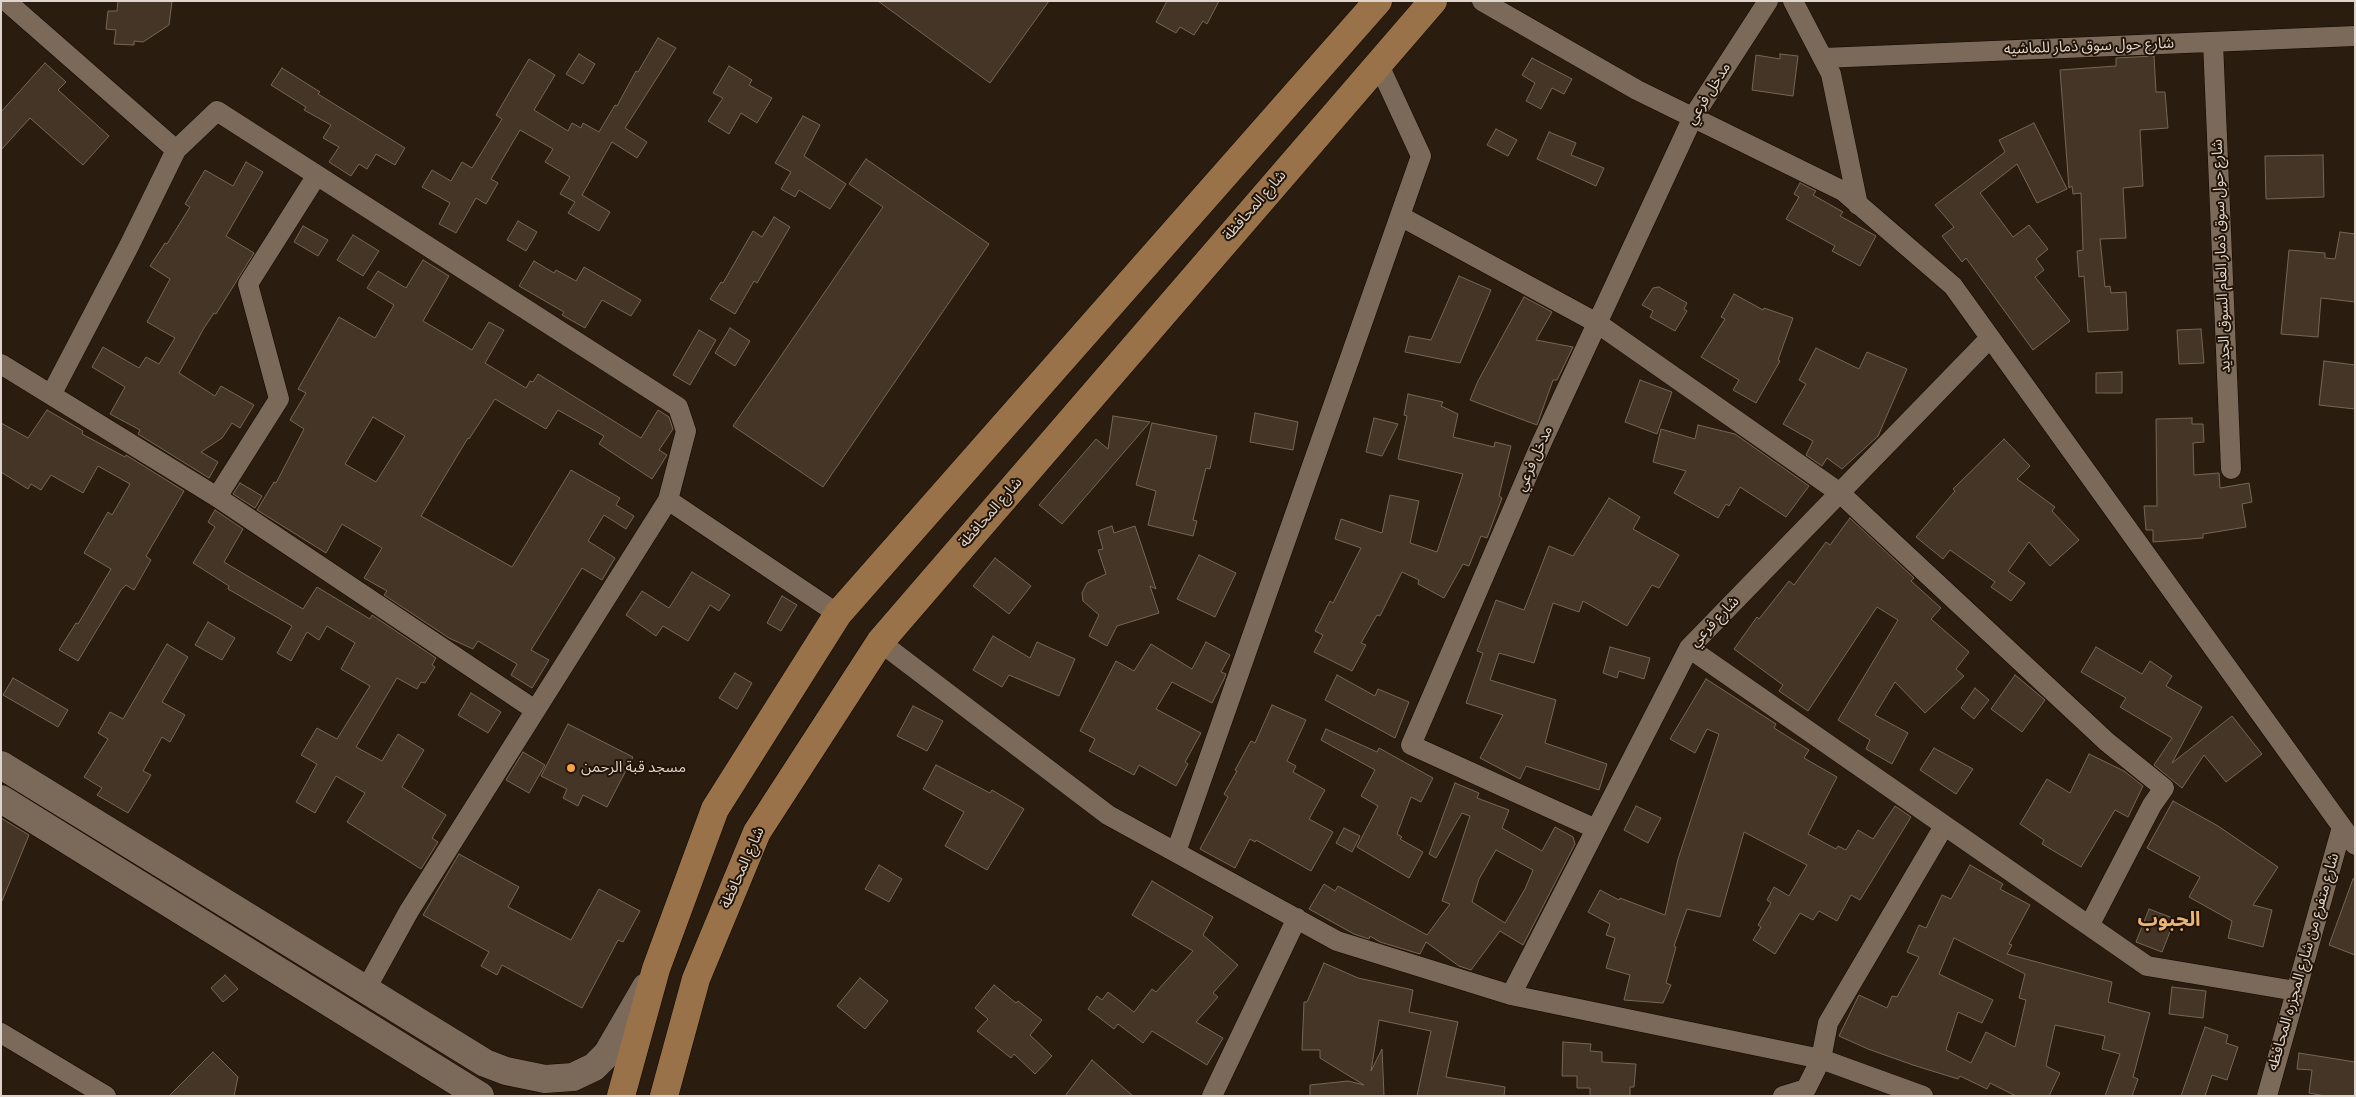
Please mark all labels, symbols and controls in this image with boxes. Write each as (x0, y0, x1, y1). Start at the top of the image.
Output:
street label: شارع حول سوق ذمار للماشيه (2004, 35, 2174, 59)
street label: مدخل فرعي (1683, 60, 1735, 128)
street label: شارع حول سوق ذمار العام السوق الجديد (2209, 139, 2235, 373)
street label: شارع المحافظة (1220, 167, 1290, 245)
street label: مدخل فرعي (1513, 423, 1557, 495)
street label: شارع المحافظة (956, 474, 1026, 552)
street label: شارع فرعي (1687, 593, 1743, 651)
place label: مسجد قبة الرحمن (581, 759, 686, 777)
marker: مسجد قبة الرحمن (565, 762, 577, 774)
street label: شارع المحافظة (717, 824, 769, 912)
street label: شارع متفرع من شارع المجزره المحافظه (2264, 851, 2344, 1073)
district label: الجبوب (2137, 909, 2201, 933)

